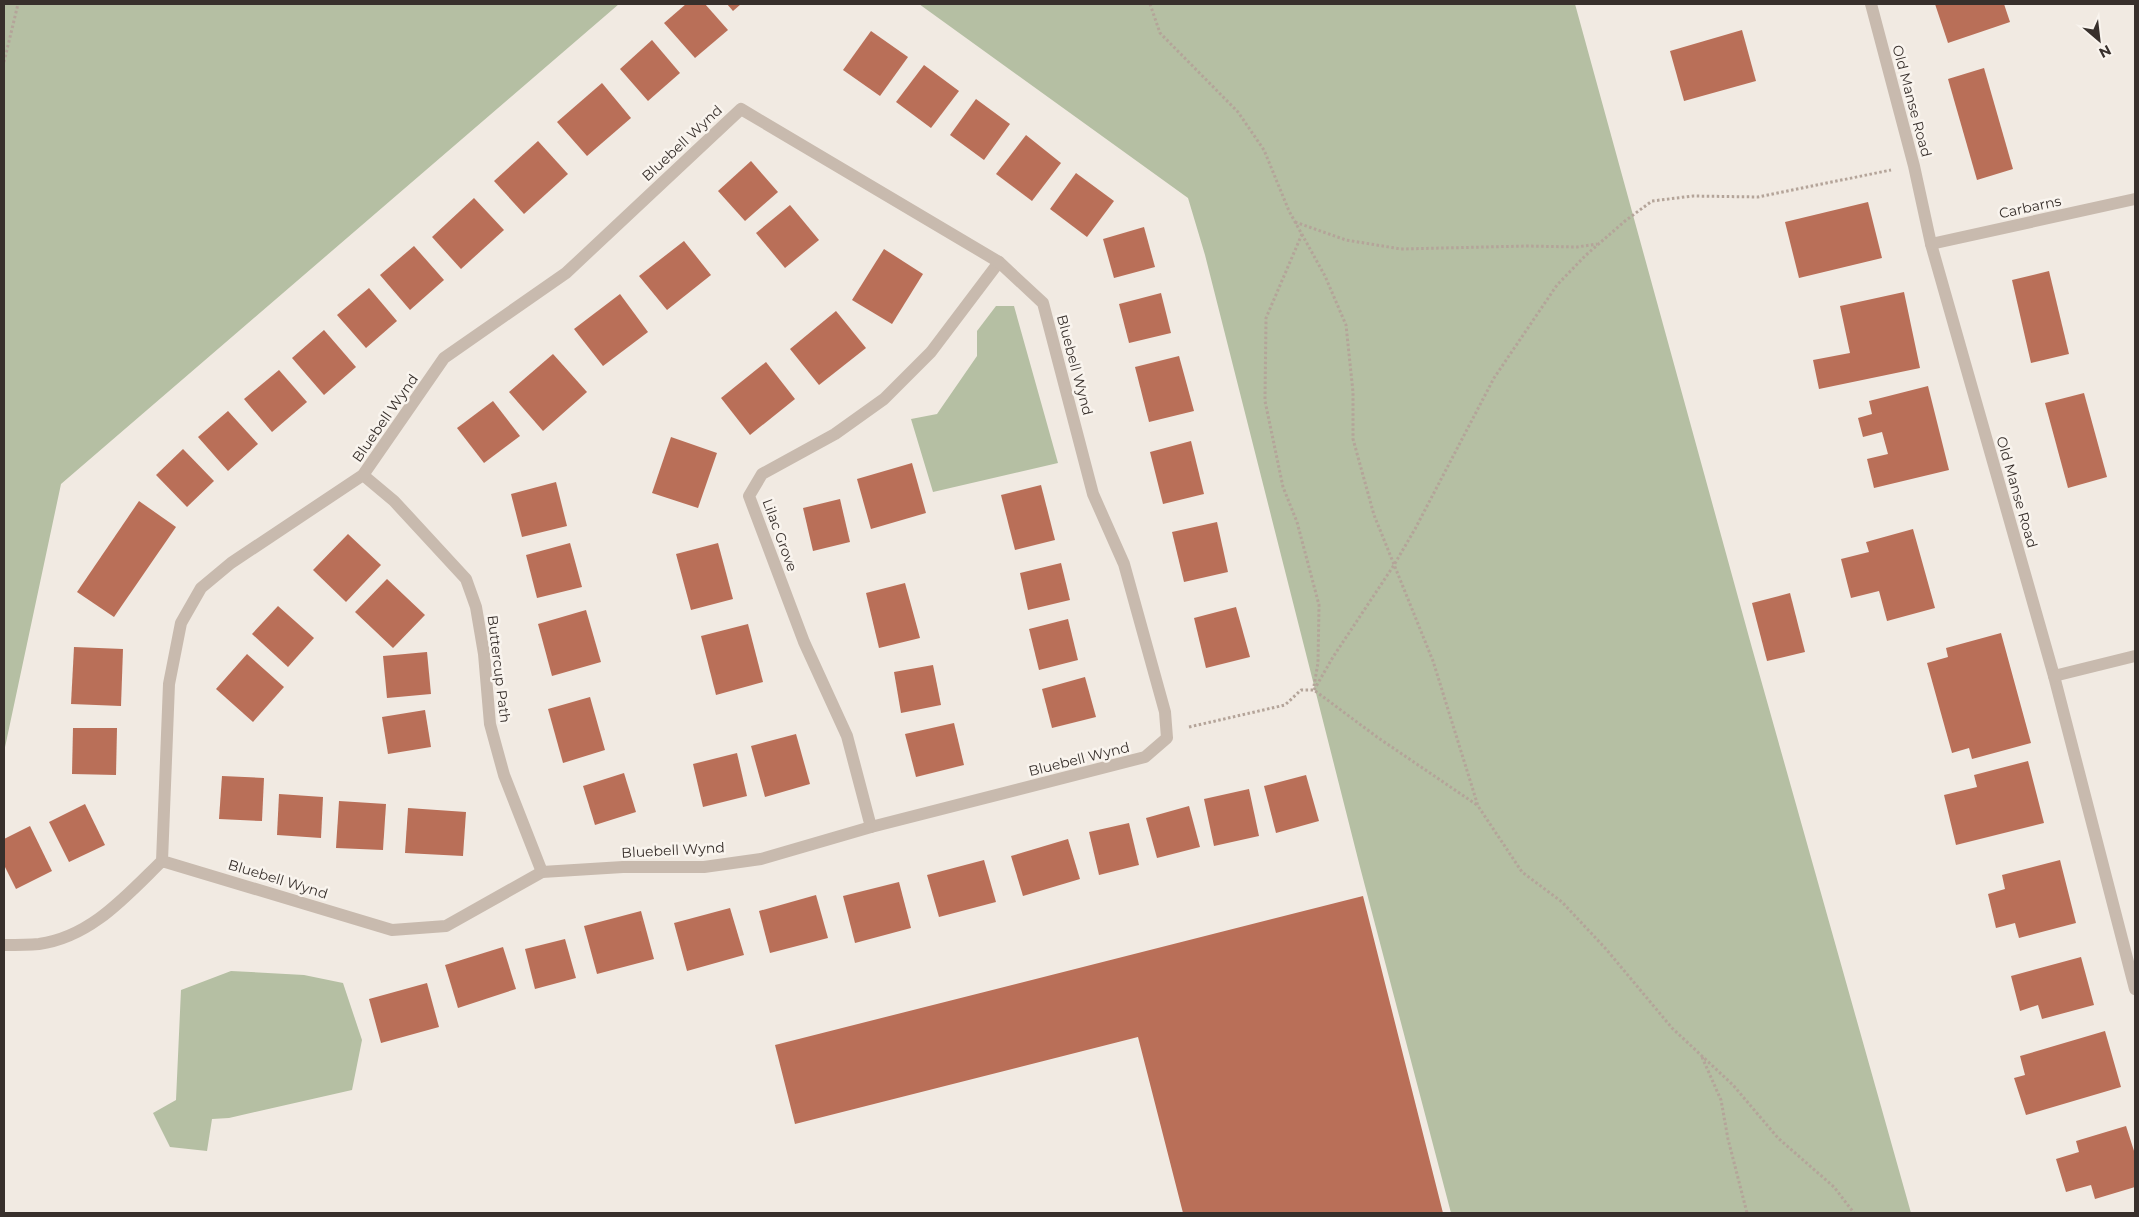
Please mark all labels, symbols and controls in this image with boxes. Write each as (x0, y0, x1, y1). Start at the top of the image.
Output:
north arrow (2074, 15, 2124, 65)
text: N (2096, 41, 2114, 62)
street label: Old Manse Road (1888, 43, 1936, 159)
street label: Bluebell Wynd (638, 101, 726, 185)
street label: Carbarns (1997, 192, 2063, 222)
street label: Bluebell Wynd (1053, 313, 1097, 417)
street label: Bluebell Wynd (348, 370, 422, 466)
street label: Old Manse Road (1992, 434, 2042, 550)
street label: Lilac Grove (759, 496, 801, 574)
street label: Buttercup Path (483, 614, 515, 724)
street label: Bluebell Wynd (1027, 738, 1131, 780)
street label: Bluebell Wynd (621, 838, 725, 862)
street label: Bluebell Wynd (226, 855, 330, 903)

